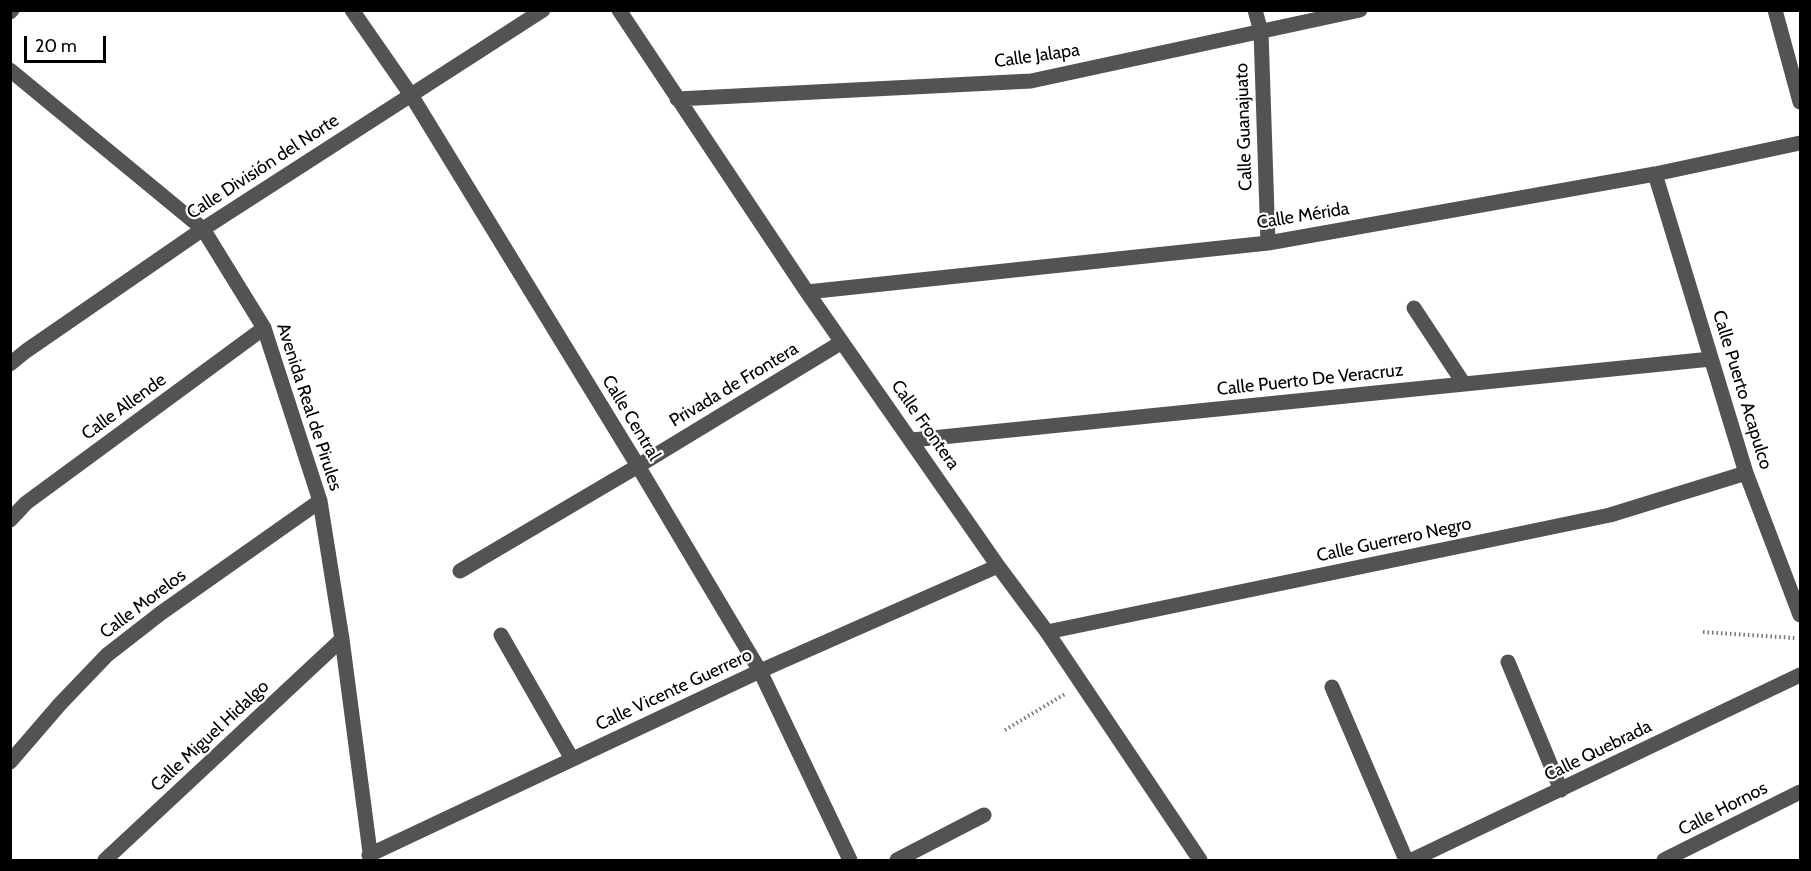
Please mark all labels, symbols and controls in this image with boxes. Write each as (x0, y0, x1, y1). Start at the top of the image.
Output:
scale bar (27, 24, 110, 62)
text: 20 m (35, 35, 77, 57)
street label: Calle Jalapa (993, 39, 1081, 73)
street label: Calle Guanajuato (1231, 63, 1257, 191)
street label: Calle División del Norte (183, 110, 343, 224)
street label: Calle Mérida (1255, 198, 1351, 234)
street label: Calle Puerto Acapulco (1708, 308, 1776, 472)
street label: Avenida Real de Pirules (272, 321, 346, 493)
street label: Privada de Frontera (666, 338, 802, 432)
street label: Calle Puerto De Veracruz (1216, 359, 1404, 401)
street label: Calle Allende (78, 369, 170, 445)
street label: Calle Central (597, 371, 665, 465)
street label: Calle Frontera (886, 376, 964, 474)
street label: Calle Guerrero Negro (1315, 513, 1473, 567)
street label: Calle Morelos (96, 565, 190, 643)
street label: Calle Vicente Guerrero (593, 644, 755, 736)
street label: Calle Miguel Hidalgo (146, 676, 274, 796)
street label: Calle Quebrada (1541, 716, 1655, 786)
street label: Calle Hornos (1675, 777, 1771, 841)

